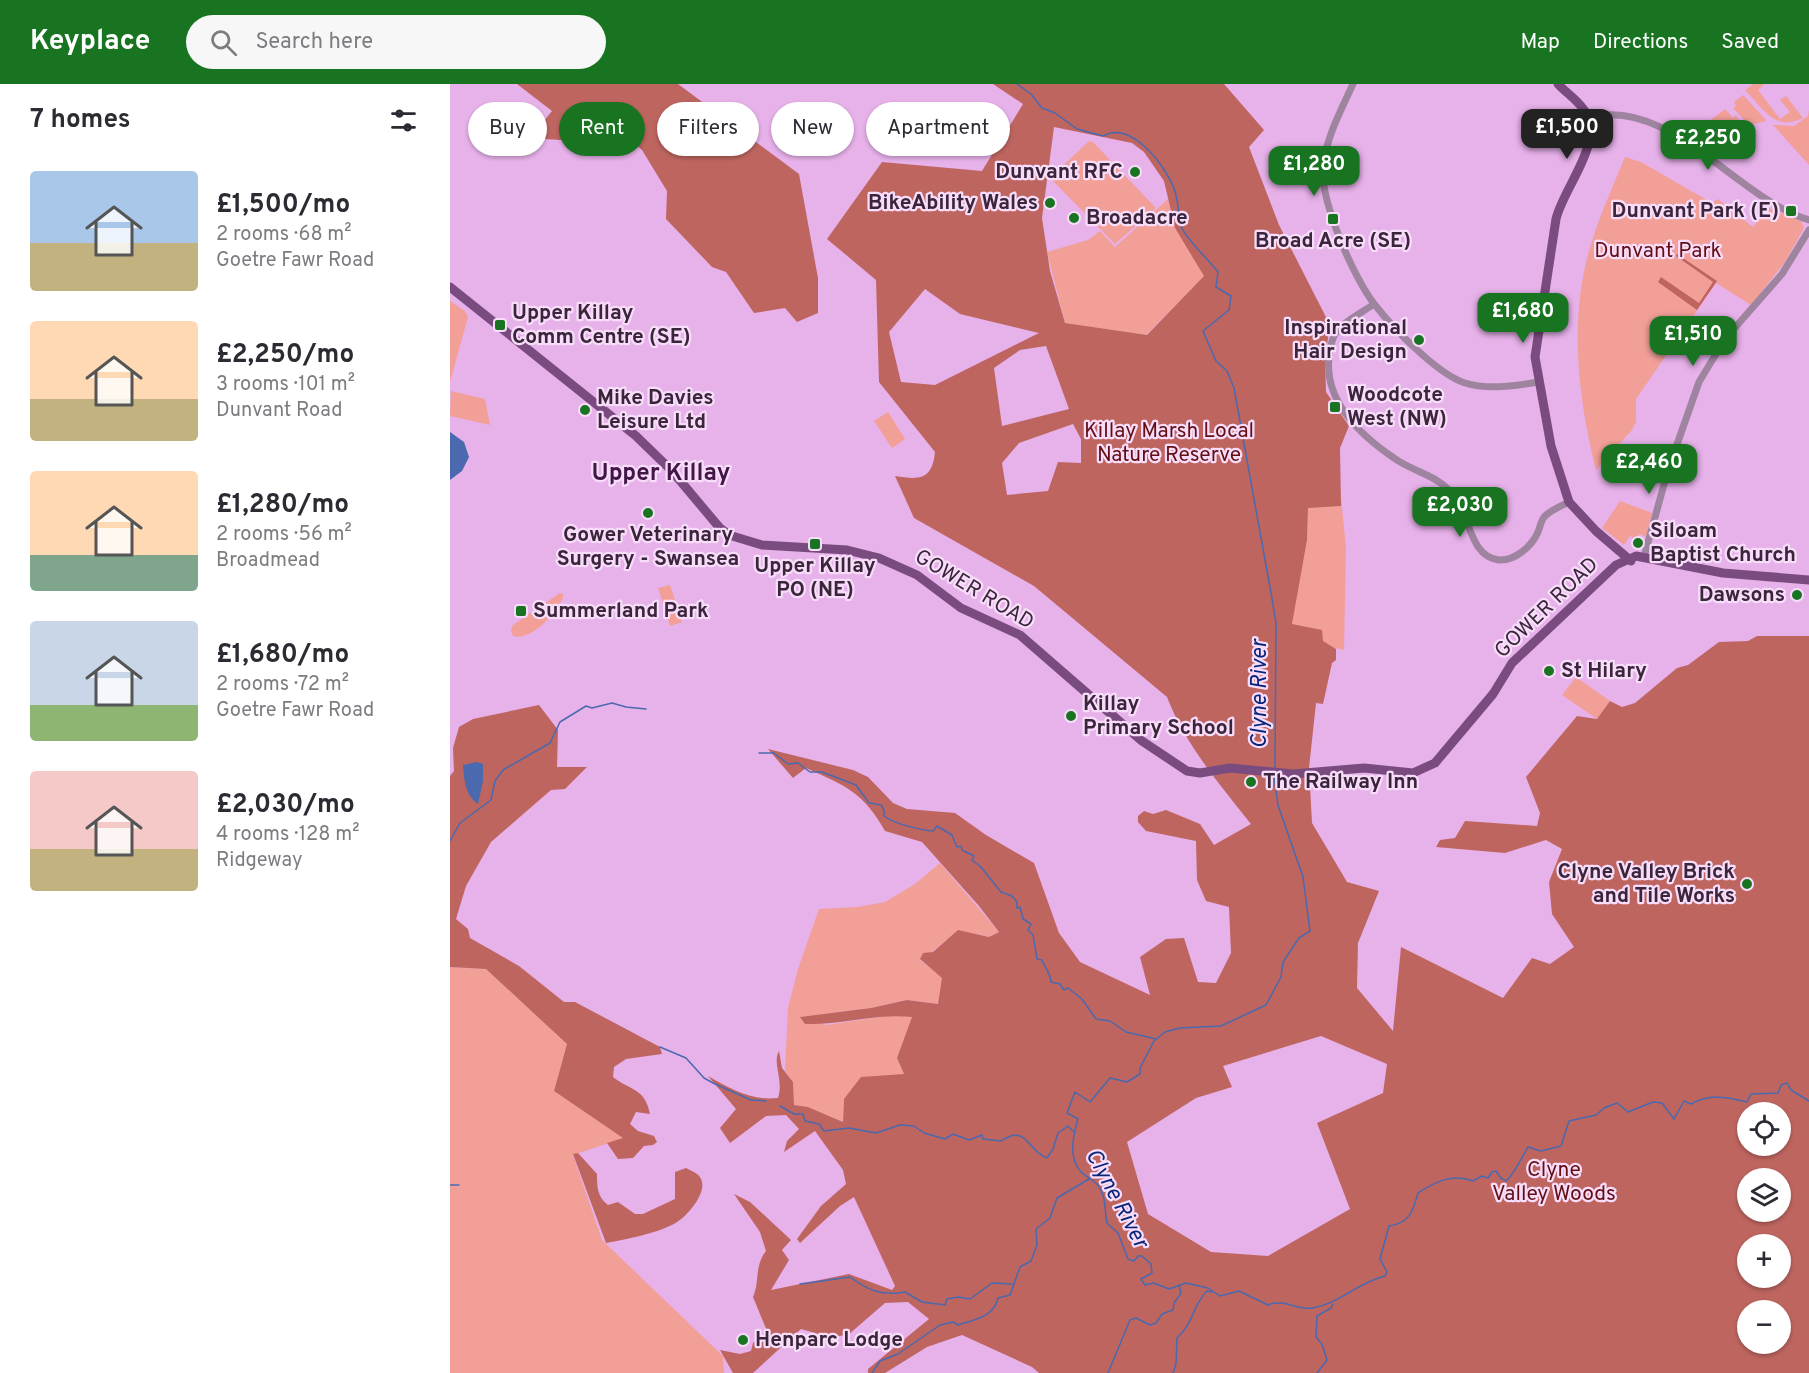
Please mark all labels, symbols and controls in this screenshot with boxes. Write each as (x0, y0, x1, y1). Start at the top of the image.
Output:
search box (186, 15, 606, 69)
text: Keyplace (30, 24, 150, 60)
icon: search (207, 26, 240, 59)
text: Search here (255, 29, 373, 56)
text: Map (1520, 29, 1560, 56)
text: Directions (1593, 29, 1688, 56)
text: Saved (1721, 29, 1779, 56)
chip: Buy (468, 102, 547, 156)
chip: Rent (559, 102, 645, 156)
chip: Filters (657, 102, 759, 156)
chip: New (771, 102, 854, 156)
chip: Apartment (866, 102, 1010, 156)
text: 7 homes (30, 104, 130, 137)
icon: filters (387, 104, 420, 137)
pin: £1,500 (1518, 109, 1616, 160)
text: £1,500 (1535, 115, 1599, 141)
pin: £2,250 (1659, 120, 1757, 171)
text: £2,250 (1675, 126, 1741, 152)
pin: £1,280 (1265, 146, 1363, 197)
text: £1,280 (1283, 152, 1345, 178)
place label: Dunvant RFC (995, 159, 1123, 186)
marker: Dunvant RFC (1128, 165, 1142, 179)
text: £1,500/mo (216, 189, 350, 222)
place label: BikeAbility Wales (868, 190, 1038, 217)
icon: home (78, 195, 150, 267)
marker: BikeAbility Wales (1043, 196, 1057, 210)
place label: Dunvant Park (E) (1612, 198, 1779, 225)
marker: Dunvant Park (E) (1784, 204, 1798, 218)
place label: Broadacre (1086, 205, 1188, 232)
marker: Broadacre (1067, 211, 1081, 225)
marker: Broad Acre (SE) (1326, 212, 1340, 226)
text: 2 rooms · 68 m² (216, 222, 352, 248)
place label: Broad Acre (SE) (1255, 228, 1411, 255)
park label: Dunvant Park (1594, 238, 1722, 265)
text: Goetre Fawr Road (216, 248, 374, 274)
pin: £1,680 (1474, 293, 1572, 344)
text: £1,680 (1492, 299, 1554, 325)
place label: Upper Killay Comm Centre (SE) (512, 300, 691, 351)
place label: Inspirational Hair Design (1284, 315, 1407, 366)
pin: £1,510 (1644, 316, 1742, 367)
marker: Upper Killay Comm Centre (SE) (493, 318, 507, 332)
text: £1,510 (1664, 322, 1722, 348)
marker: Inspirational Hair Design (1412, 333, 1426, 347)
text: £2,250/mo (216, 339, 354, 372)
icon: home (78, 345, 150, 417)
text: 3 rooms · 101 m² (216, 372, 355, 398)
place label: Woodcote West (NW) (1347, 382, 1447, 433)
place label: Mike Davies Leisure Ltd (597, 385, 714, 436)
text: Dunvant Road (216, 398, 342, 424)
marker: Woodcote West (NW) (1328, 400, 1342, 414)
marker: Mike Davies Leisure Ltd (578, 403, 592, 417)
park label: Killay Marsh Local Nature Reserve (1084, 418, 1254, 469)
pin: £2,460 (1600, 444, 1698, 495)
text: £2,460 (1615, 450, 1683, 476)
district label: Upper Killay (592, 459, 730, 489)
pin: £2,030 (1411, 487, 1509, 538)
text: £1,280/mo (216, 489, 349, 522)
text: £2,030 (1426, 493, 1494, 519)
icon: home (78, 495, 150, 567)
marker: Gower Veterinary Surgery - Swansea (641, 506, 655, 520)
place label: Siloam Baptist Church (1650, 518, 1796, 569)
text: 2 rooms · 56 m² (216, 522, 352, 548)
place label: Gower Veterinary Surgery - Swansea (557, 522, 739, 573)
marker: Siloam Baptist Church (1631, 536, 1645, 550)
marker: Upper Killay PO (NE) (808, 537, 822, 551)
street label: GOWER ROAD (909, 544, 1039, 636)
text: Broadmead (216, 548, 320, 574)
street label: GOWER ROAD (1489, 552, 1605, 664)
place label: Upper Killay PO (NE) (754, 553, 876, 604)
place label: Dawsons (1699, 582, 1785, 609)
marker: Dawsons (1790, 588, 1804, 602)
place label: Summerland Park (533, 598, 709, 625)
marker: Summerland Park (514, 604, 528, 618)
water label: Clyne River (1247, 638, 1274, 748)
text: £1,680/mo (216, 639, 349, 672)
icon: home (78, 645, 150, 717)
place label: St Hilary (1561, 658, 1647, 685)
marker: St Hilary (1542, 664, 1556, 678)
text: 2 rooms · 72 m² (216, 672, 349, 698)
place label: Killay Primary School (1083, 691, 1234, 742)
text: Goetre Fawr Road (216, 698, 374, 724)
marker: Killay Primary School (1064, 709, 1078, 723)
place label: The Railway Inn (1263, 769, 1418, 796)
marker: The Railway Inn (1244, 775, 1258, 789)
text: £2,030/mo (216, 789, 355, 822)
icon: home (78, 795, 150, 867)
text: 4 rooms · 128 m² (216, 822, 359, 848)
text: Ridgeway (216, 848, 303, 874)
place label: Clyne Valley Brick and Tile Works (1558, 859, 1735, 910)
marker: Clyne Valley Brick and Tile Works (1740, 877, 1754, 891)
map controls (1737, 1102, 1791, 1354)
button: locate (1737, 1102, 1791, 1156)
water label: Clyne River (1079, 1145, 1154, 1255)
park label: Clyne Valley Woods (1492, 1157, 1616, 1208)
button: layers (1737, 1168, 1791, 1222)
button: + (1737, 1234, 1791, 1288)
button: − (1737, 1300, 1791, 1354)
place label: Henparc Lodge (755, 1327, 903, 1354)
marker: Henparc Lodge (736, 1333, 750, 1347)

